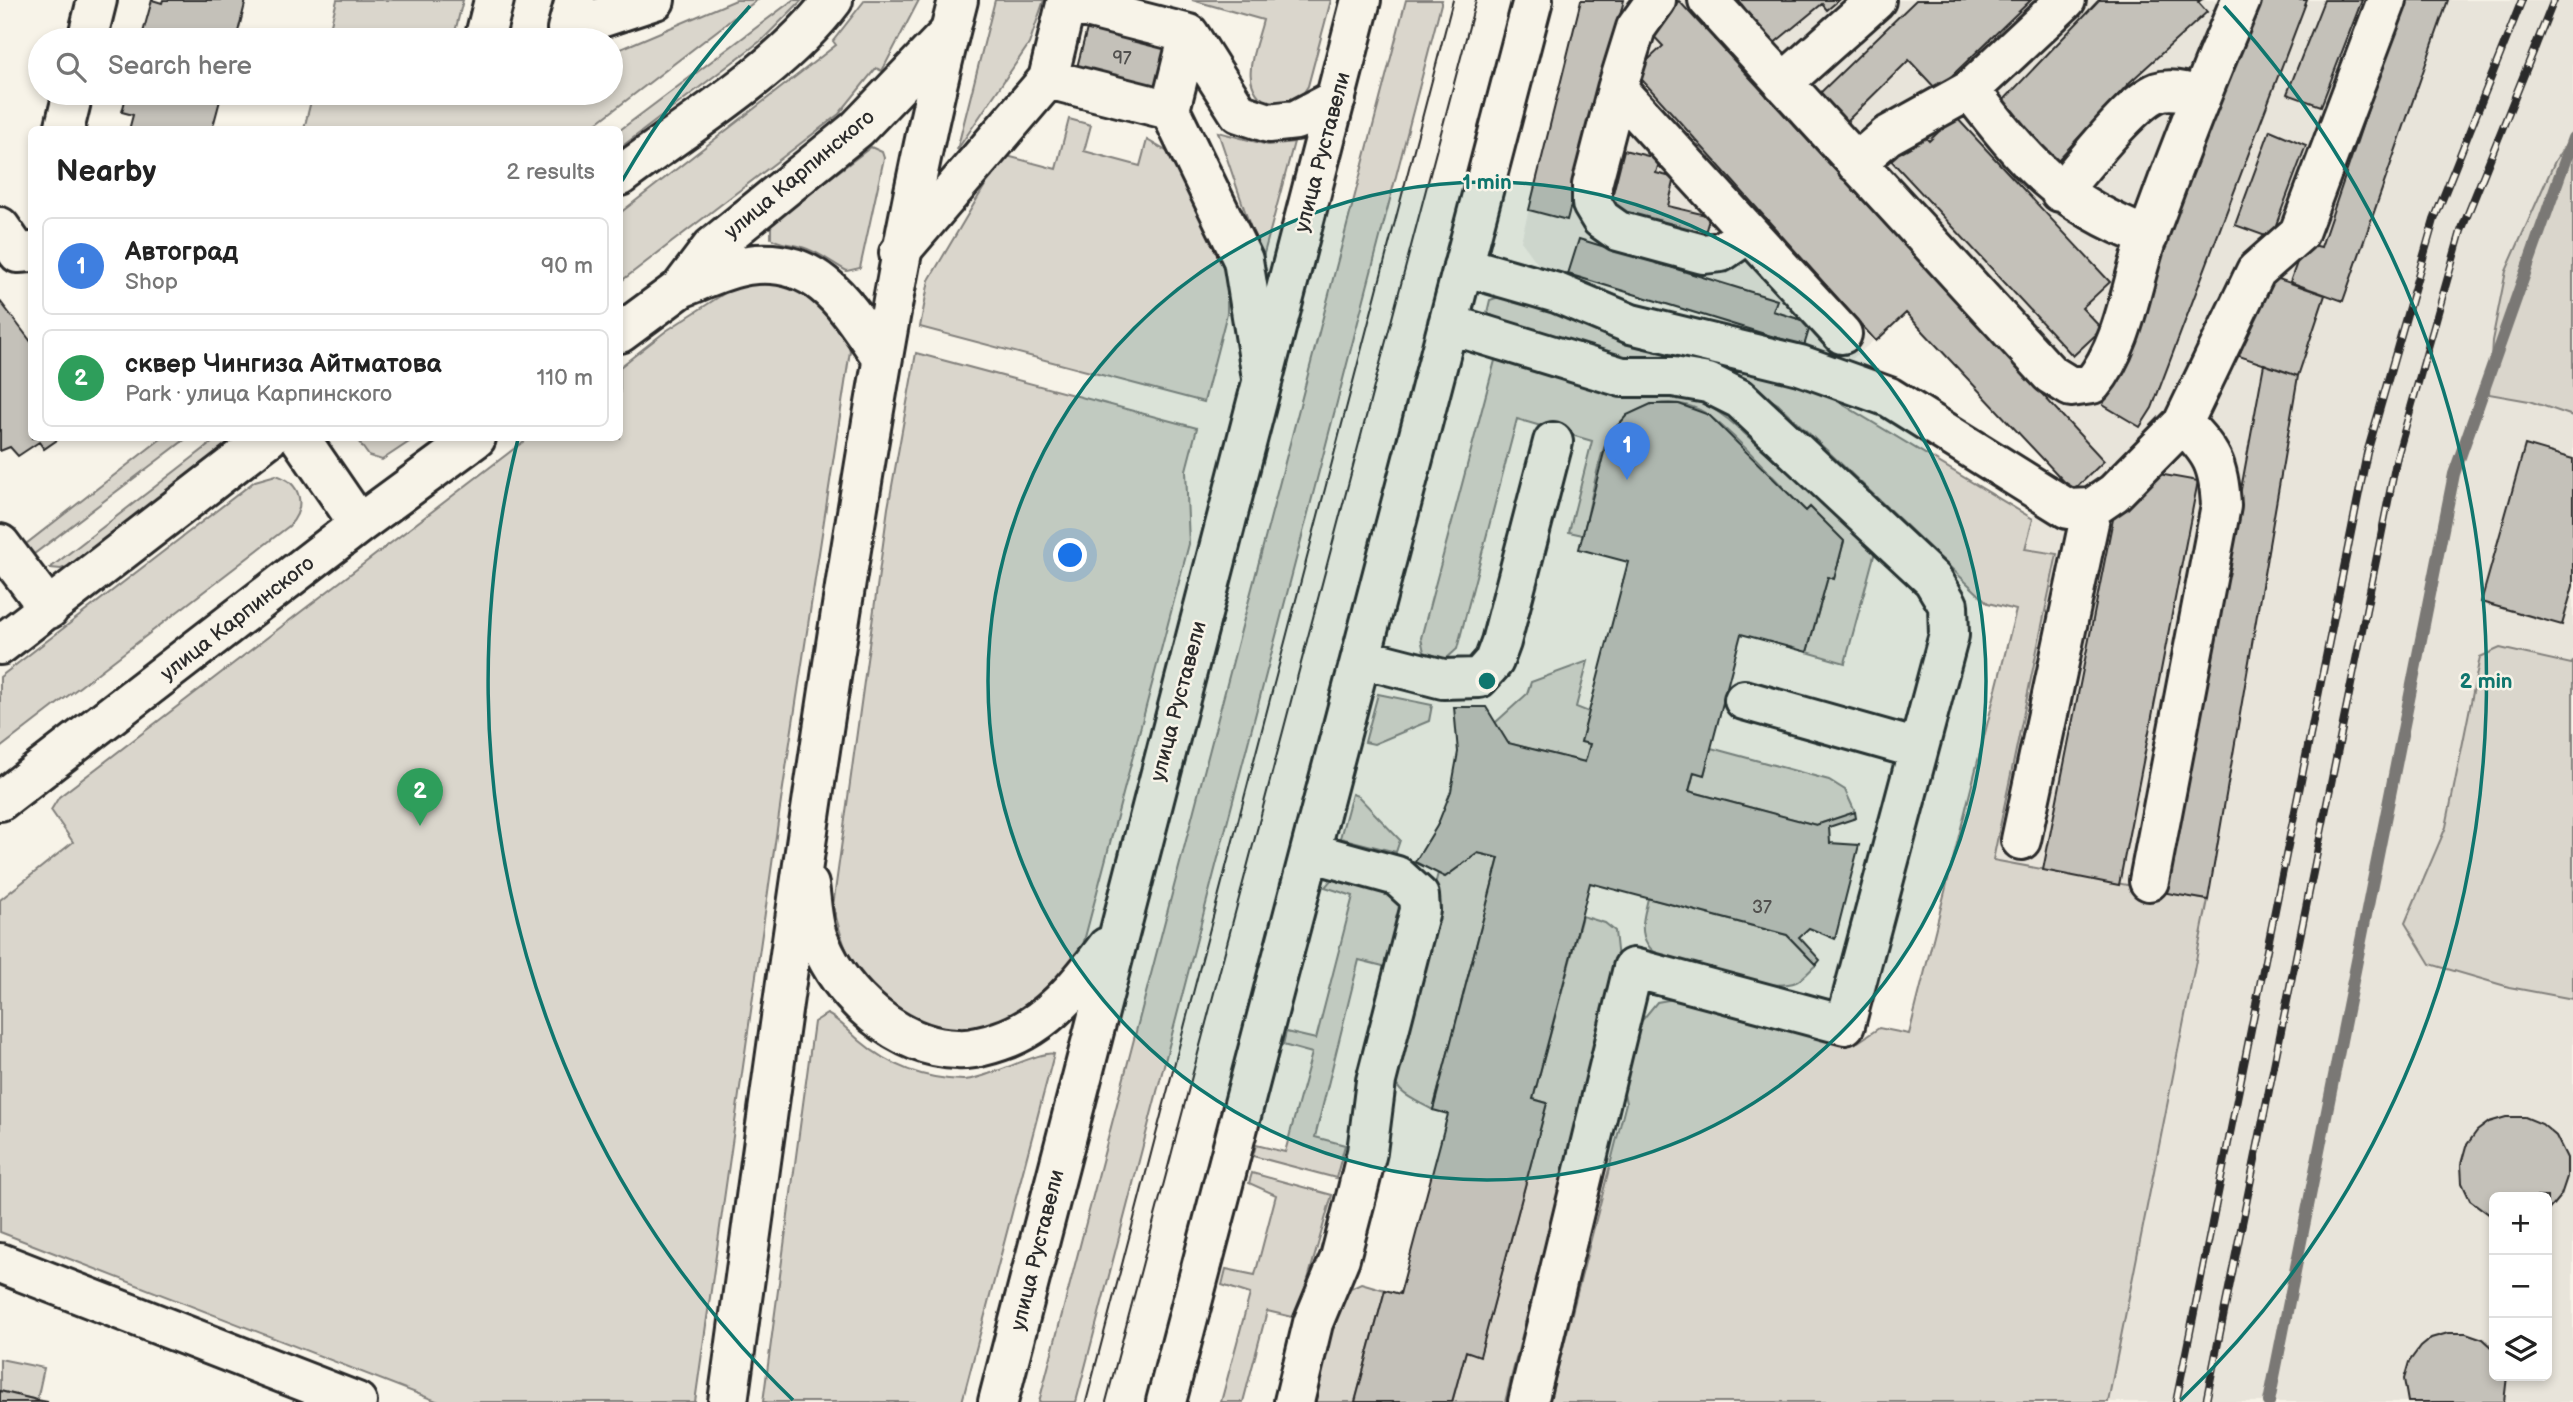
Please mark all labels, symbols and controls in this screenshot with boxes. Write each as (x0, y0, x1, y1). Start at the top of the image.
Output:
search box (28, 28, 623, 105)
icon: search (52, 48, 90, 86)
house number: 97 (1112, 48, 1132, 69)
text: Search here (108, 51, 252, 82)
street label: улица Руставели (1289, 69, 1356, 235)
street label: улица Карпинского (719, 104, 879, 244)
text: Nearby (56, 154, 156, 190)
text: 2 results (506, 158, 595, 186)
text: 1 min (1462, 170, 1512, 195)
text: Автоград (125, 237, 238, 268)
text: 1 (76, 252, 86, 280)
text: 90 m (541, 252, 593, 280)
text: Shop (125, 268, 178, 296)
text: сквер Чингиза Айтматова (125, 349, 442, 380)
text: 2 (74, 364, 88, 392)
text: 110 m (536, 364, 593, 392)
text: Park · улица Карпинского (125, 380, 392, 408)
pin: 1 (1604, 422, 1650, 480)
your location (1053, 538, 1087, 572)
street label: улица Карпинского (156, 551, 319, 686)
street label: улица Руставели (1145, 618, 1212, 784)
centre of rings (1475, 669, 1499, 693)
text: 2 min (2459, 669, 2513, 694)
pin: 2 (397, 768, 443, 826)
house number: 37 (1752, 897, 1772, 918)
street label: улица Руставели (1005, 1167, 1070, 1333)
map controls (2489, 1192, 2552, 1381)
button: + (2489, 1192, 2552, 1255)
button: − (2489, 1255, 2552, 1318)
button: layers (2489, 1318, 2552, 1381)

